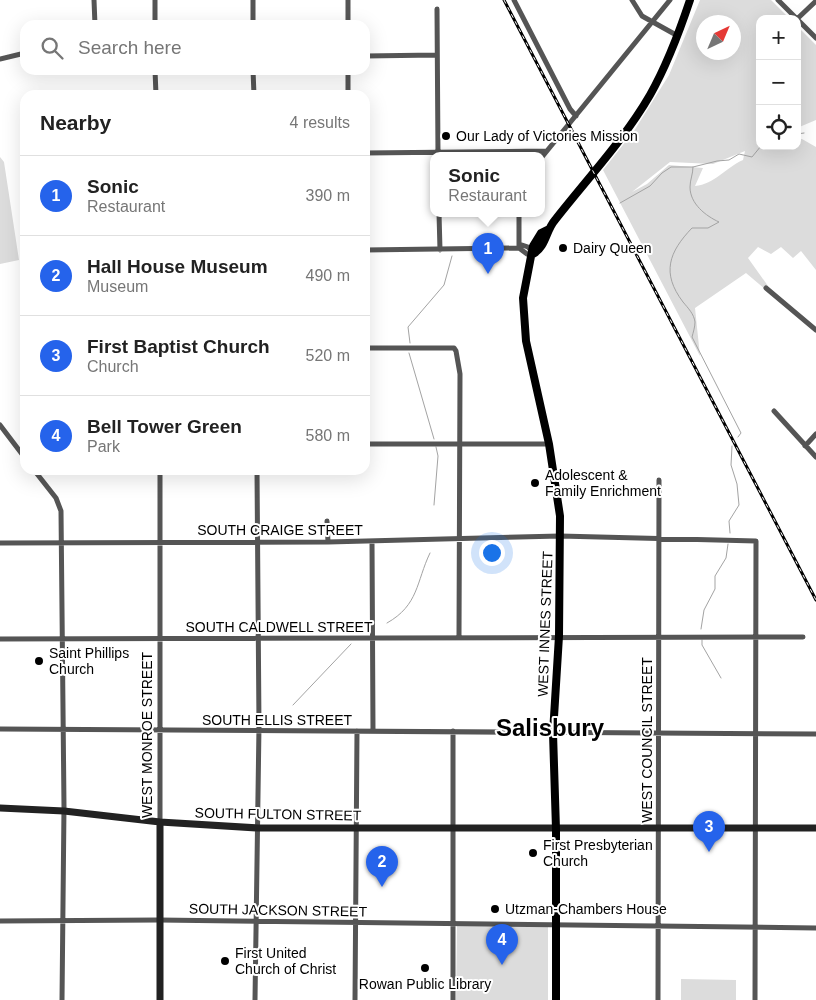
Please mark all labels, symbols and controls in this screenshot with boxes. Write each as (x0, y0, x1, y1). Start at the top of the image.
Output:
north arrow (696, 15, 741, 60)
map controls (756, 15, 801, 150)
button: + (756, 15, 801, 60)
search box (20, 20, 370, 75)
icon: search (38, 34, 66, 62)
text: Search here (78, 37, 182, 58)
button: − (756, 60, 801, 105)
button: locate (756, 105, 801, 150)
text: Nearby (40, 111, 111, 134)
text: 4 results (290, 114, 350, 131)
place label: Our Lady of Victories Mission (456, 128, 638, 144)
marker: Our Lady of Victories Mission (440, 130, 452, 142)
popup (430, 152, 545, 217)
text: Sonic (448, 165, 500, 186)
text: Sonic (87, 176, 139, 197)
text: 1 (52, 187, 60, 204)
text: 390 m (306, 187, 350, 204)
text: Restaurant (448, 187, 527, 204)
text: Restaurant (87, 198, 165, 215)
pin: 1 (472, 233, 504, 274)
place label: Dairy Queen (573, 240, 652, 256)
marker: Dairy Queen (557, 242, 569, 254)
text: Hall House Museum (87, 256, 268, 277)
text: 2 (52, 267, 60, 284)
text: 490 m (306, 267, 350, 284)
text: Museum (87, 278, 148, 295)
text: First Baptist Church (87, 336, 270, 357)
text: 3 (52, 347, 60, 364)
text: 520 m (306, 347, 350, 364)
text: Church (87, 358, 139, 375)
text: Bell Tower Green (87, 416, 242, 437)
text: 4 (52, 427, 60, 444)
text: 580 m (306, 427, 350, 444)
text: Park (87, 438, 120, 455)
place label: Adolescent & Family Enrichment (545, 467, 661, 499)
marker: Adolescent & Family Enrichment (529, 477, 541, 489)
street label: SOUTH CRAIGE STREET (197, 522, 363, 538)
your location (479, 540, 505, 566)
street label: WEST INNES STREET (534, 550, 556, 697)
street label: SOUTH CALDWELL STREET (186, 619, 373, 635)
place label: Saint Phillips Church (49, 645, 129, 677)
street label: WEST MONROE STREET (139, 651, 155, 818)
marker: Saint Phillips Church (33, 655, 45, 667)
street label: WEST COUNCIL STREET (639, 657, 655, 823)
street label: SOUTH ELLIS STREET (202, 712, 353, 728)
district label: Salisbury (496, 714, 605, 741)
street label: SOUTH FULTON STREET (195, 805, 362, 823)
pin: 3 (693, 811, 725, 852)
place label: First Presbyterian Church (543, 837, 653, 869)
pin: 2 (366, 846, 398, 887)
marker: First Presbyterian Church (527, 847, 539, 859)
street label: SOUTH JACKSON STREET (189, 900, 368, 920)
place label: Utzman-Chambers House (505, 901, 667, 917)
marker: Utzman-Chambers House (489, 903, 501, 915)
pin: 4 (486, 924, 518, 965)
place label: First United Church of Christ (235, 945, 336, 977)
marker: First United Church of Christ (219, 955, 231, 967)
marker: Rowan Public Library (419, 962, 431, 974)
place label: Rowan Public Library (359, 976, 491, 992)

